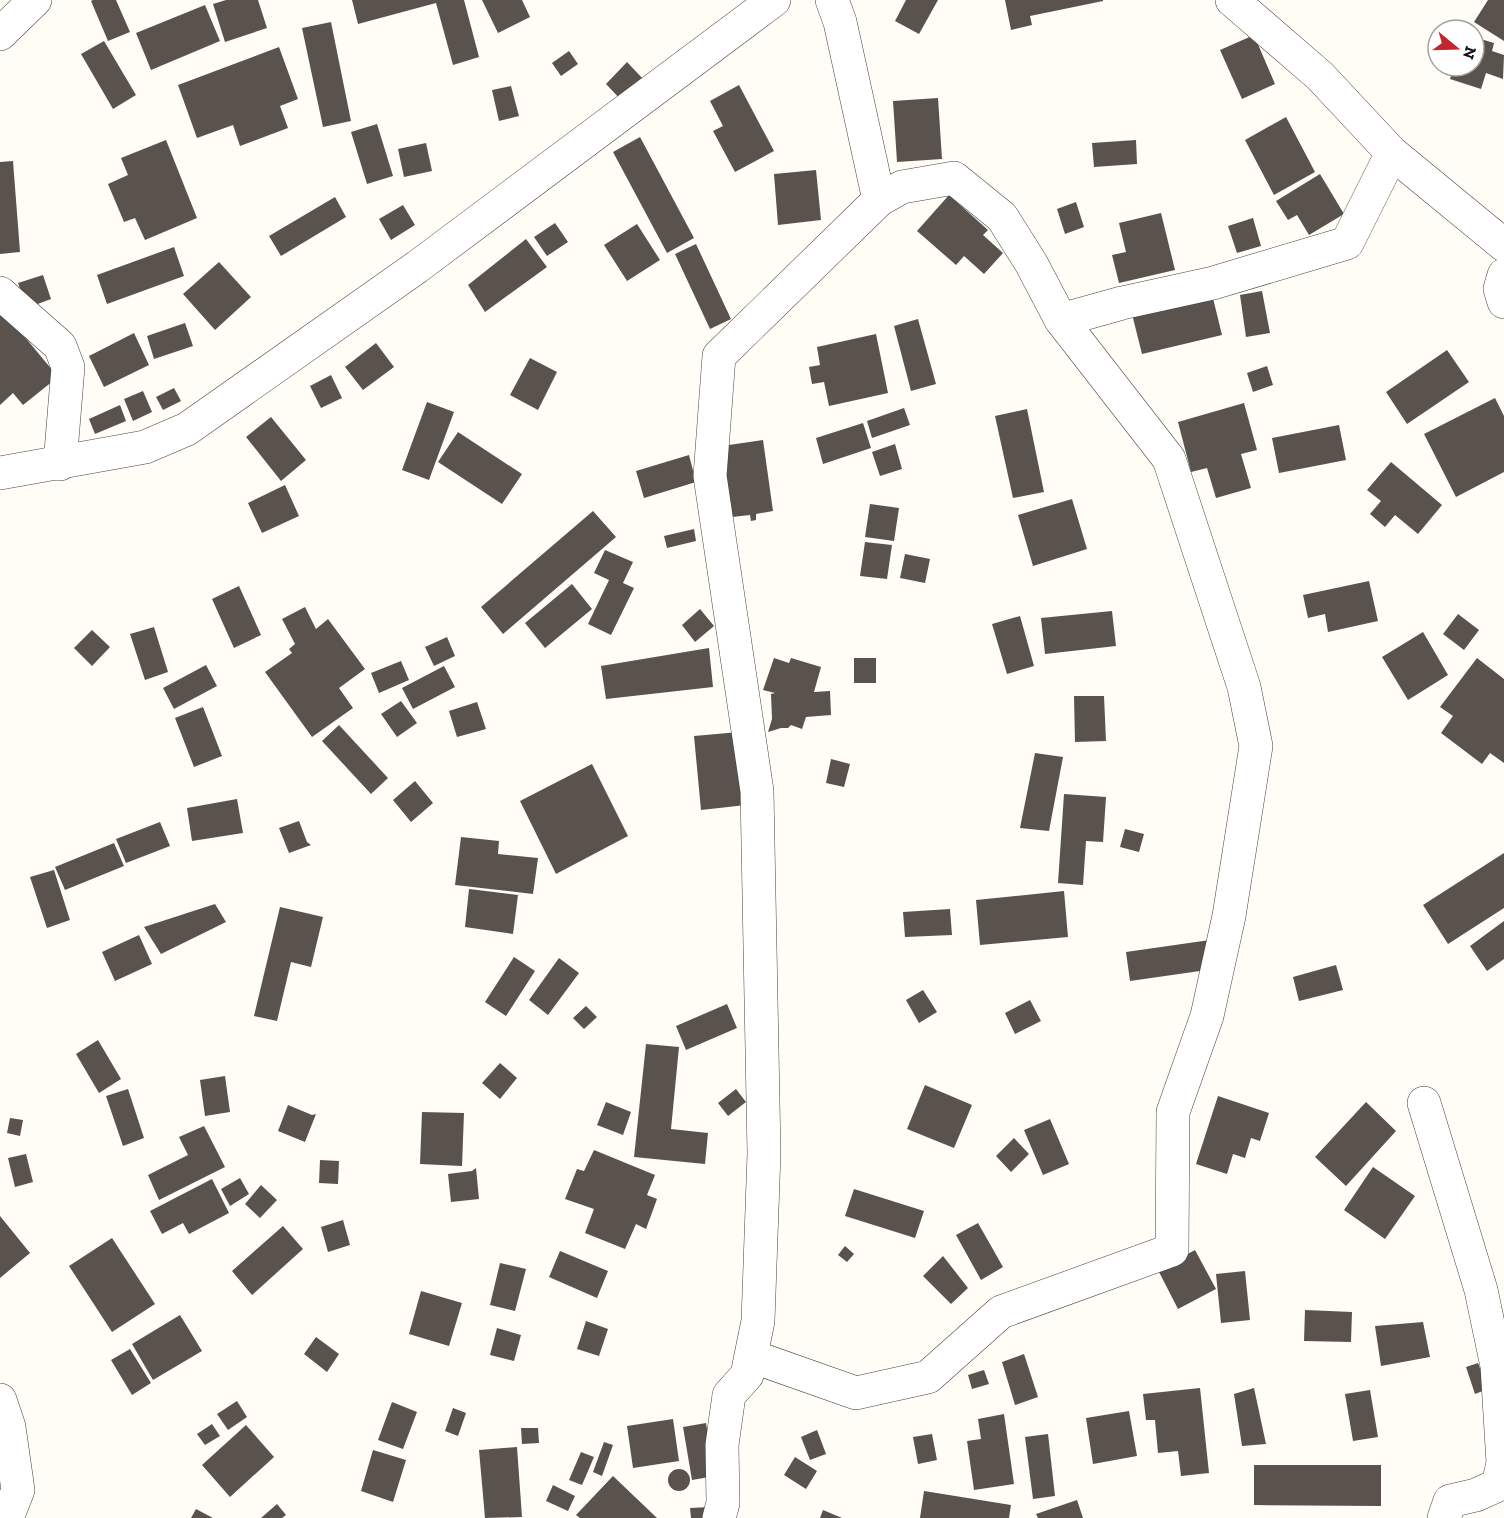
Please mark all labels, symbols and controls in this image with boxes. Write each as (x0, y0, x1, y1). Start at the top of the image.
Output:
north arrow (1426, 18, 1486, 78)
text: N (1459, 44, 1481, 62)

